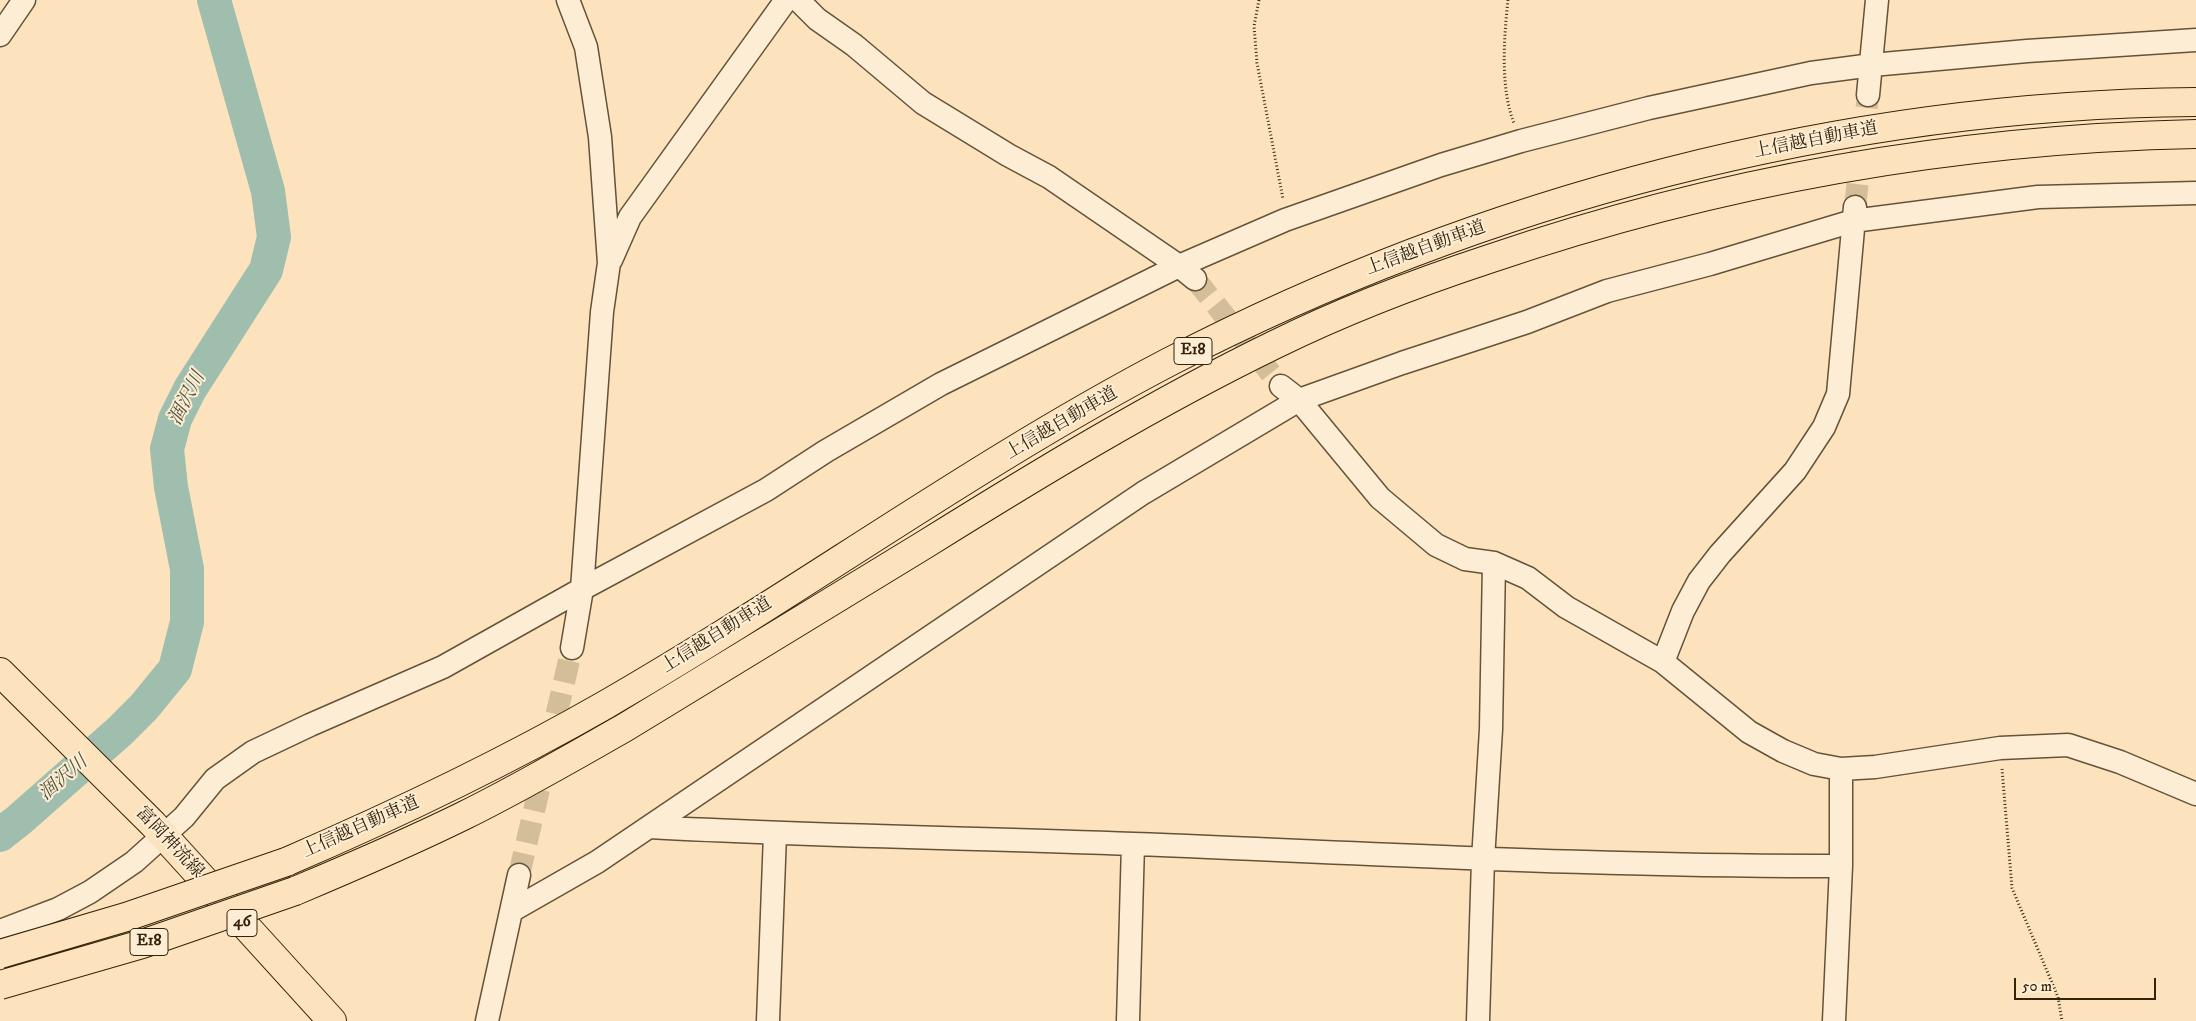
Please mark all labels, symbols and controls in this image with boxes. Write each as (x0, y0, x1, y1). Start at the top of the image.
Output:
street label: 上信越自動車道 (1752, 118, 1880, 164)
street label: 上信越自動車道 (1363, 217, 1489, 281)
road number: E18 (1174, 338, 1212, 364)
water label: 涸沢川 (165, 368, 211, 430)
street label: 上信越自動車道 (1002, 383, 1122, 465)
street label: 上信越自動車道 (658, 593, 776, 679)
water label: 涸沢川 (35, 752, 93, 806)
street label: 上信越自動車道 (299, 793, 423, 863)
street label: 富岡神流線 (130, 803, 208, 883)
road number: 46 (227, 910, 257, 936)
road number: E18 (130, 929, 168, 956)
scale bar (2016, 968, 2158, 1000)
text: 50 m (2022, 977, 2052, 996)

